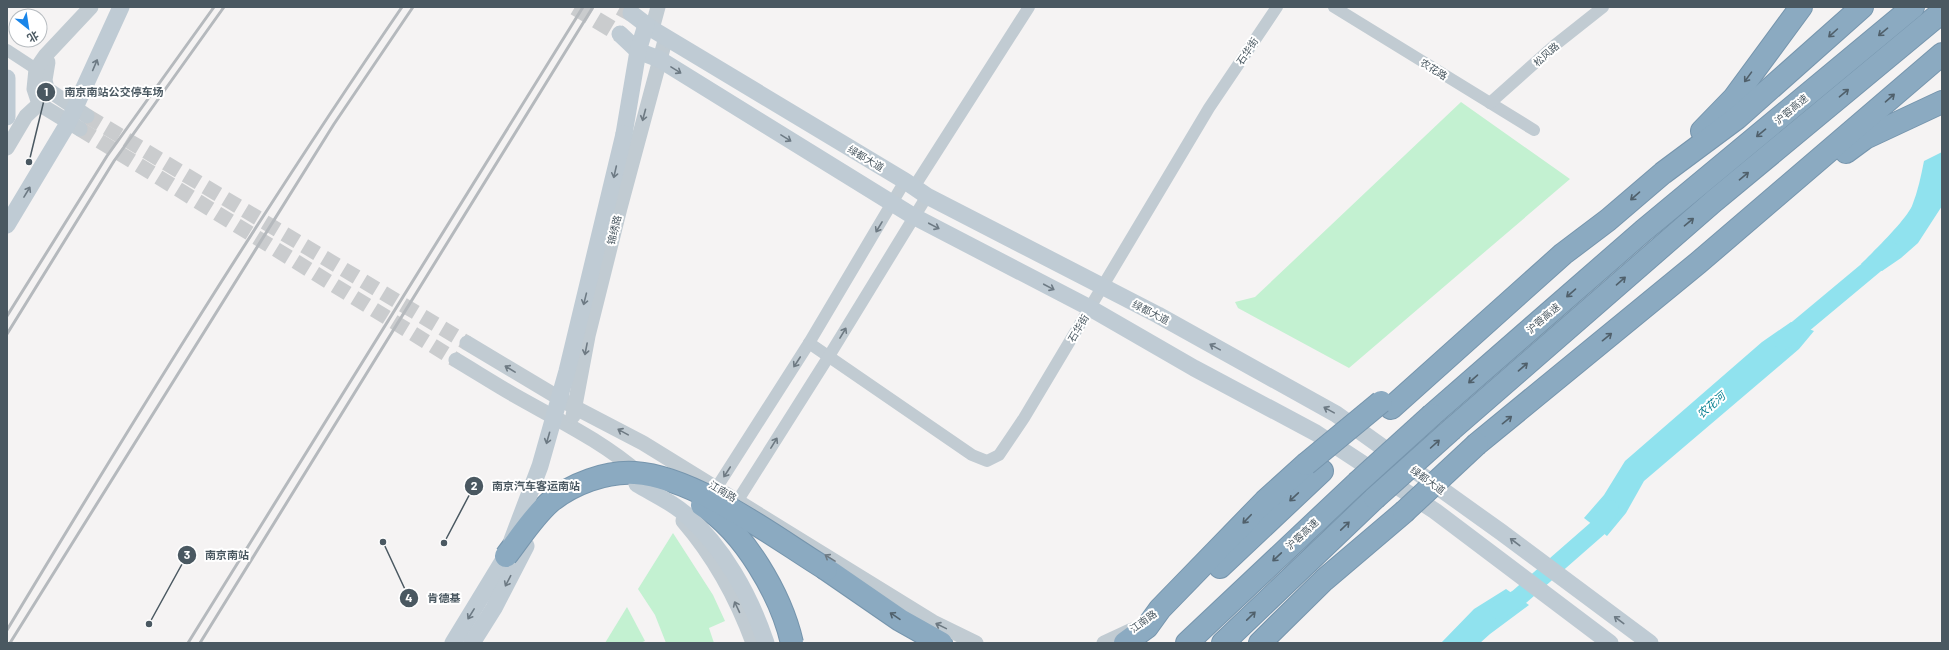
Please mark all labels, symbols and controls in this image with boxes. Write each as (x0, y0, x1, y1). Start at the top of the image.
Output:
north arrow (8, 8, 48, 48)
one-way arrow (1877, 27, 1888, 36)
one-way arrow (1828, 28, 1838, 38)
text: 北 (25, 29, 41, 45)
street label: 石华街 (1234, 35, 1260, 67)
street label: 松风路 (1531, 40, 1561, 68)
street label: 农花路 (1418, 56, 1450, 82)
one-way arrow (92, 59, 100, 71)
one-way arrow (670, 66, 681, 74)
one-way arrow (1744, 71, 1752, 82)
callout: 南京南站公交停车场 (36, 81, 171, 104)
text: 1 (44, 84, 48, 98)
text: 南京南站公交停车场 (65, 85, 164, 98)
one-way arrow (1839, 88, 1849, 97)
street label: 沪蓉高速 (1772, 92, 1810, 126)
one-way arrow (1885, 94, 1895, 103)
one-way arrow (640, 108, 648, 121)
one-way arrow (1756, 128, 1767, 137)
one-way arrow (780, 135, 792, 143)
street label: 绿都大道 (846, 143, 886, 173)
one-way arrow (611, 165, 619, 178)
one-way arrow (1739, 171, 1749, 180)
one-way arrow (23, 187, 31, 198)
one-way arrow (1630, 192, 1641, 201)
street label: 锦绣路 (605, 214, 623, 246)
one-way arrow (1683, 218, 1693, 227)
one-way arrow (874, 221, 882, 233)
one-way arrow (928, 223, 940, 231)
one-way arrow (1615, 277, 1625, 286)
one-way arrow (1043, 283, 1055, 291)
one-way arrow (1566, 289, 1577, 298)
one-way arrow (581, 292, 588, 305)
street label: 绿都大道 (1130, 298, 1172, 326)
street label: 沪蓉高速 (1524, 300, 1562, 336)
street label: 石华街 (1065, 312, 1091, 344)
one-way arrow (839, 327, 847, 339)
one-way arrow (1602, 333, 1613, 342)
one-way arrow (581, 342, 589, 355)
one-way arrow (1209, 343, 1221, 351)
one-way arrow (793, 356, 801, 367)
one-way arrow (1518, 362, 1528, 371)
one-way arrow (504, 364, 516, 372)
one-way arrow (1468, 374, 1479, 383)
water label: 农花河 (1694, 388, 1729, 420)
one-way arrow (1323, 406, 1335, 414)
one-way arrow (1502, 415, 1512, 424)
one-way arrow (618, 428, 630, 435)
one-way arrow (544, 431, 551, 444)
one-way arrow (770, 438, 778, 449)
one-way arrow (1430, 439, 1440, 449)
street label: 绿都大道 (1408, 463, 1448, 497)
one-way arrow (723, 466, 731, 477)
callout: 南京汽车客运南站 (464, 474, 588, 497)
text: 2 (471, 478, 478, 492)
street label: 江南路 (707, 478, 739, 504)
text: 南京汽车客运南站 (492, 479, 580, 492)
one-way arrow (1289, 493, 1299, 502)
one-way arrow (1242, 514, 1252, 524)
street label: 沪蓉高速 (1283, 516, 1321, 552)
one-way arrow (1340, 521, 1350, 531)
one-way arrow (1509, 538, 1520, 547)
callout: 南京南站 (177, 544, 257, 567)
text: 3 (184, 547, 190, 561)
text: 南京南站 (205, 548, 249, 561)
one-way arrow (1272, 553, 1282, 562)
one-way arrow (825, 554, 836, 562)
one-way arrow (504, 574, 512, 586)
callout: 肯德基 (399, 586, 468, 609)
text: 4 (405, 590, 413, 604)
text: 肯德基 (428, 591, 461, 604)
one-way arrow (733, 601, 740, 613)
street label: 江南路 (1127, 607, 1159, 635)
one-way arrow (467, 608, 475, 620)
one-way arrow (1246, 611, 1256, 621)
one-way arrow (890, 612, 901, 620)
one-way arrow (1614, 616, 1625, 624)
one-way arrow (935, 621, 947, 629)

